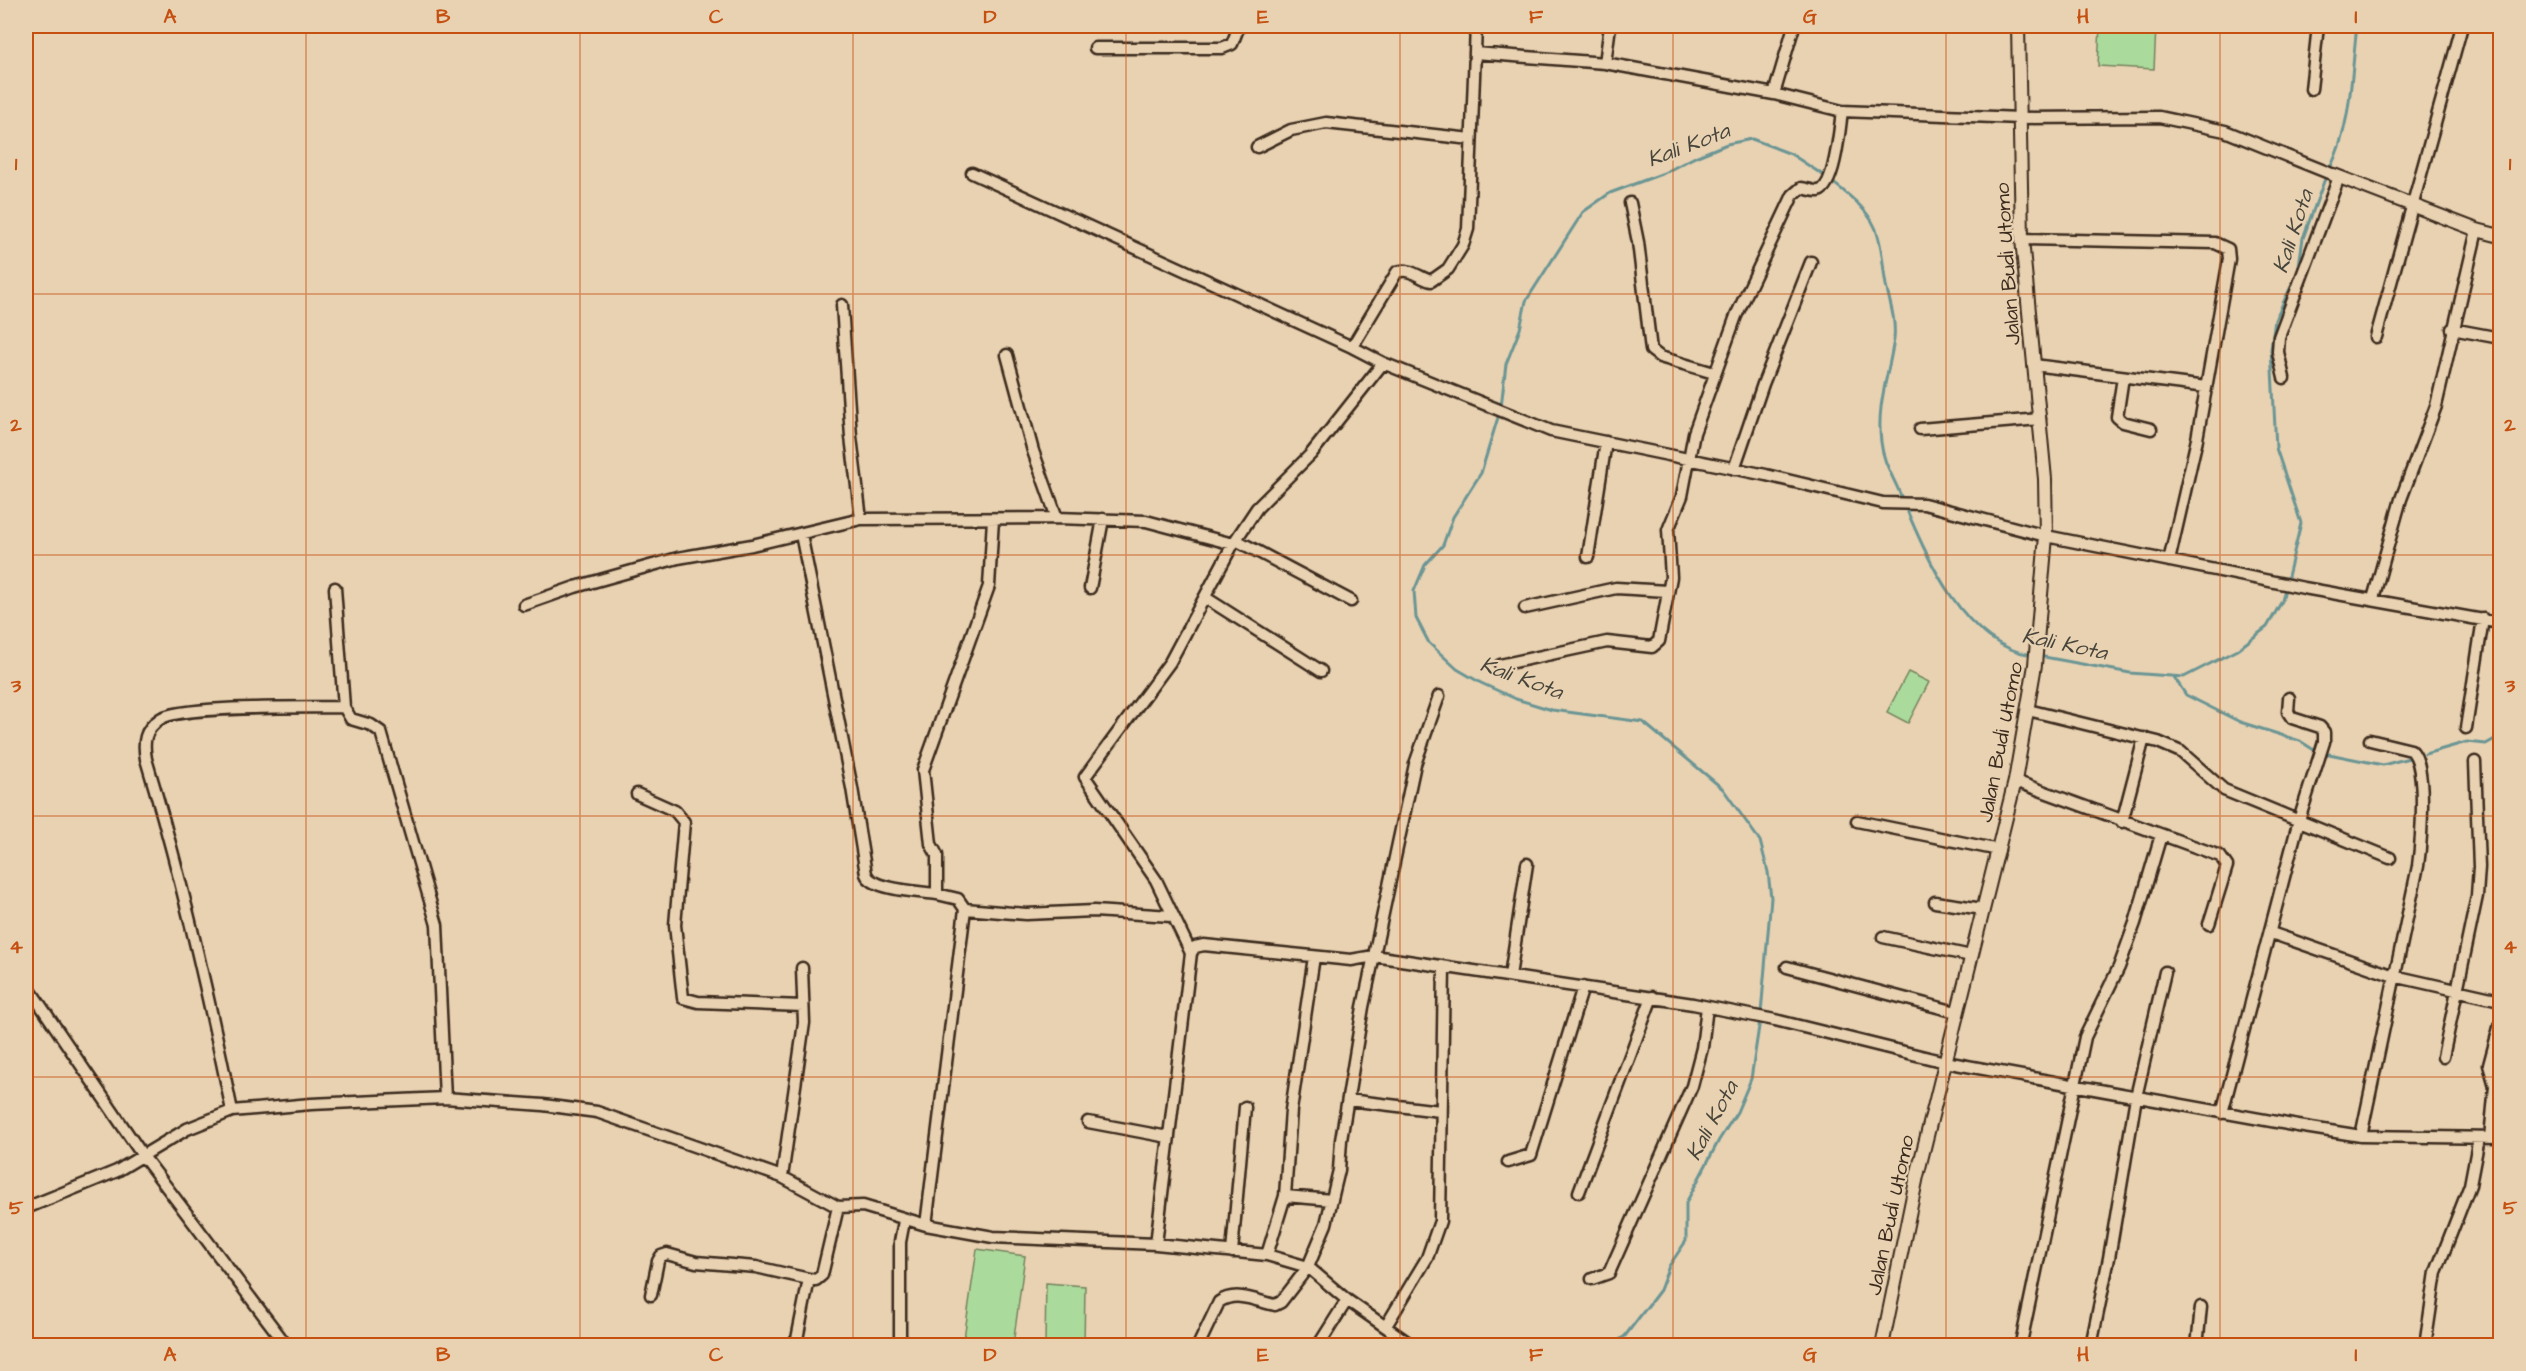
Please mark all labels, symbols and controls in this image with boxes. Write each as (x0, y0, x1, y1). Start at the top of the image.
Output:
text: A (164, 3, 177, 31)
text: B (436, 3, 451, 31)
text: C (709, 3, 724, 31)
text: D (984, 3, 997, 31)
text: E (1257, 3, 1269, 31)
text: F (1529, 3, 1544, 31)
text: G (1803, 3, 1817, 31)
text: H (2077, 3, 2089, 31)
text: I (2354, 3, 2358, 31)
water label: Kali Kota (1643, 115, 1736, 175)
text: 1 (15, 150, 18, 178)
text: 1 (2509, 150, 2512, 178)
street label: Jalan Budi Utomo (1987, 182, 2028, 346)
water label: Kali Kota (2265, 184, 2322, 277)
text: 2 (9, 411, 22, 439)
text: 2 (2503, 411, 2516, 439)
water label: Kali Kota (2019, 620, 2112, 669)
water label: Kali Kota (1476, 649, 1569, 708)
street label: Jalan Budi Utomo (1971, 659, 2030, 825)
text: 3 (10, 672, 22, 700)
text: 3 (2504, 672, 2516, 700)
text: 4 (9, 933, 23, 961)
text: 4 (2503, 933, 2517, 961)
water label: Kali Kota (1678, 1074, 1747, 1166)
street label: Jalan Budi Utomo (1859, 1132, 1922, 1298)
text: 5 (9, 1194, 24, 1222)
text: 5 (2503, 1194, 2518, 1222)
text: A (164, 1341, 177, 1369)
text: B (436, 1341, 451, 1369)
text: C (709, 1341, 724, 1369)
text: D (984, 1341, 997, 1369)
text: E (1257, 1341, 1269, 1369)
text: F (1529, 1341, 1544, 1369)
text: G (1803, 1341, 1817, 1369)
text: H (2077, 1341, 2089, 1369)
text: I (2354, 1341, 2358, 1369)

